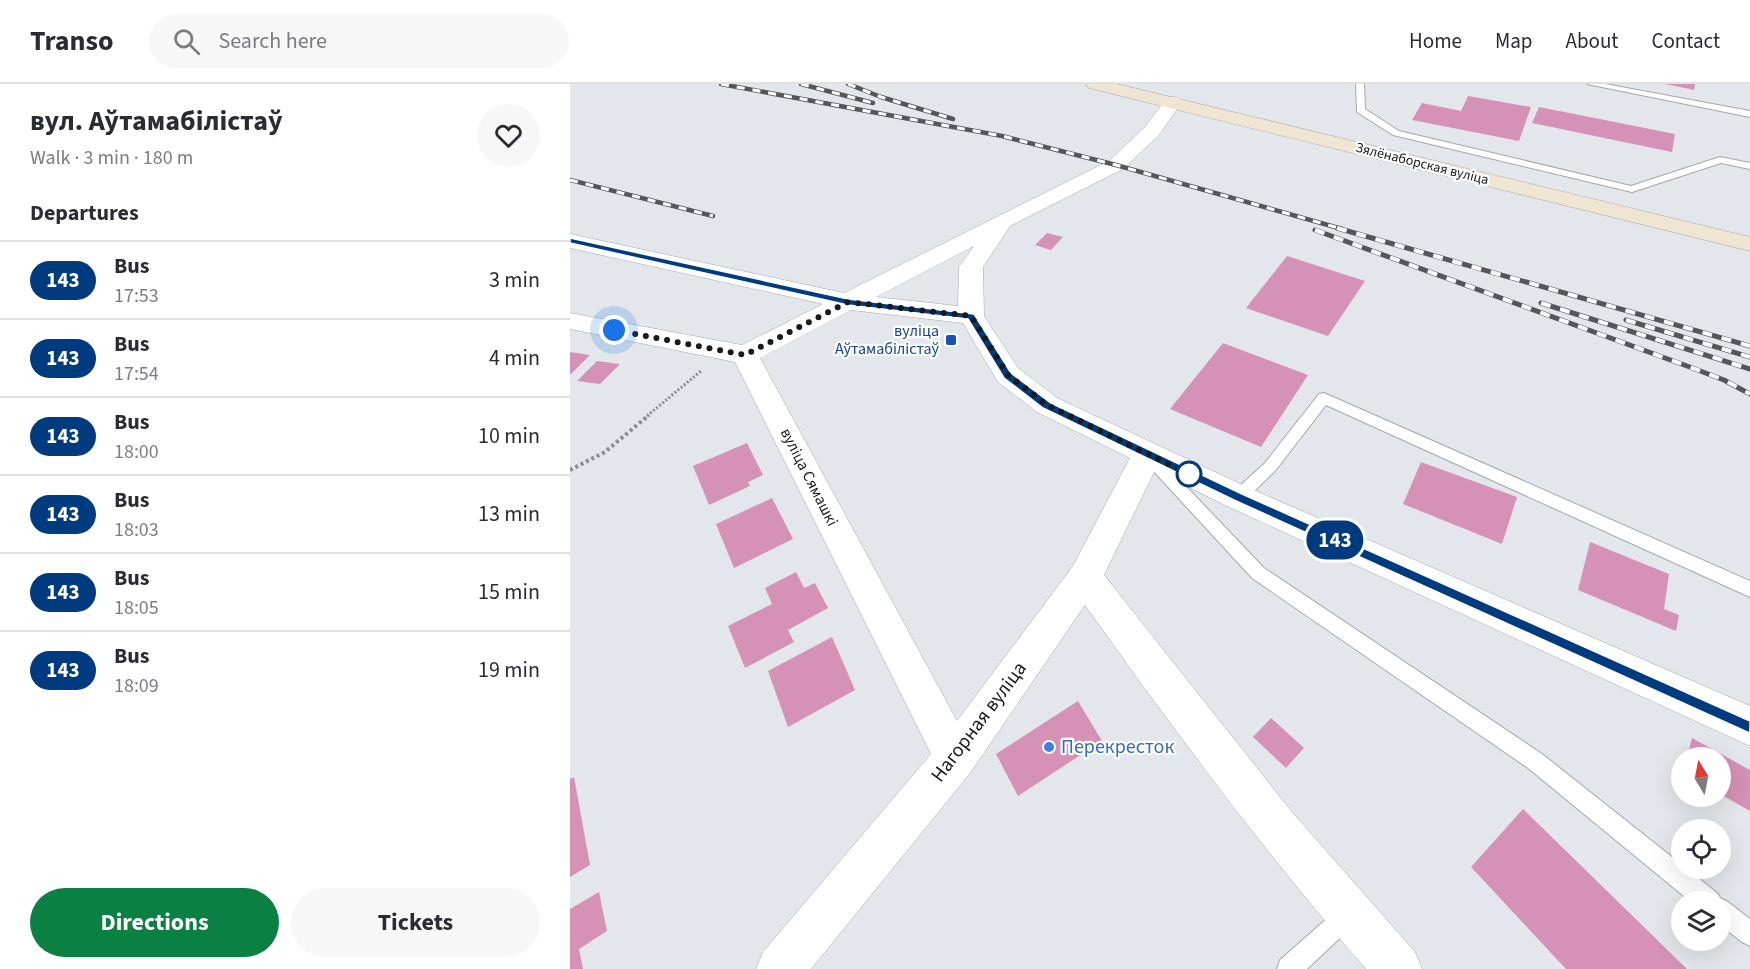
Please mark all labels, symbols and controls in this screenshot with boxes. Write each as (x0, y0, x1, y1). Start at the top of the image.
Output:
search box (149, 14, 569, 68)
text: Transo (30, 21, 113, 61)
icon: search (170, 25, 203, 58)
text: Search here (218, 25, 327, 57)
text: Home (1409, 26, 1462, 56)
text: Map (1495, 26, 1533, 56)
text: About (1566, 26, 1618, 56)
text: Contact (1651, 26, 1720, 56)
text: вул. Аўтамабілістаў (30, 101, 283, 141)
button: heart (477, 104, 540, 167)
street label: Зялёнаборская вуліца (1353, 138, 1491, 190)
text: Walk · 3 min · 180 m (30, 144, 193, 172)
text: Departures (30, 197, 139, 229)
text: Bus (114, 250, 150, 282)
text: 3 min (489, 264, 540, 296)
text: 143 (46, 265, 80, 295)
text: 17:53 (114, 282, 159, 310)
your location (599, 315, 629, 345)
place label: вуліца Аўтамабілістаў (835, 320, 940, 360)
text: Bus (114, 328, 150, 360)
marker: вуліца Аўтамабілістаў (944, 333, 958, 347)
text: 4 min (489, 342, 540, 374)
text: 143 (46, 343, 80, 373)
text: 17:54 (114, 360, 159, 388)
text: Bus (114, 406, 150, 438)
text: 10 min (478, 420, 540, 452)
text: 143 (46, 421, 80, 451)
street label: вуліца Сямашкі (775, 424, 843, 530)
text: 18:00 (114, 438, 159, 466)
unlabelled marker (1176, 461, 1202, 487)
text: Bus (114, 484, 150, 516)
text: 13 min (478, 498, 540, 530)
text: 143 (46, 499, 80, 529)
text: 18:03 (114, 516, 159, 544)
line badge: 143 (1300, 520, 1370, 560)
text: 143 (1318, 525, 1352, 555)
text: Bus (114, 562, 150, 594)
text: 15 min (478, 576, 540, 608)
text: 143 (46, 577, 80, 607)
text: 18:05 (114, 594, 159, 622)
text: Bus (114, 640, 150, 672)
text: 19 min (478, 654, 540, 686)
text: 143 (46, 655, 80, 685)
street label: Нагорная вуліца (924, 656, 1034, 788)
text: 18:09 (114, 672, 159, 700)
place label: Перекресток (1061, 733, 1174, 761)
marker: Перекресток (1042, 740, 1056, 754)
north arrow (1671, 747, 1731, 807)
map controls (1671, 747, 1731, 951)
button: locate (1671, 819, 1731, 879)
button: Directions (30, 888, 279, 957)
button: Tickets (291, 888, 540, 957)
button: layers (1671, 891, 1731, 951)

